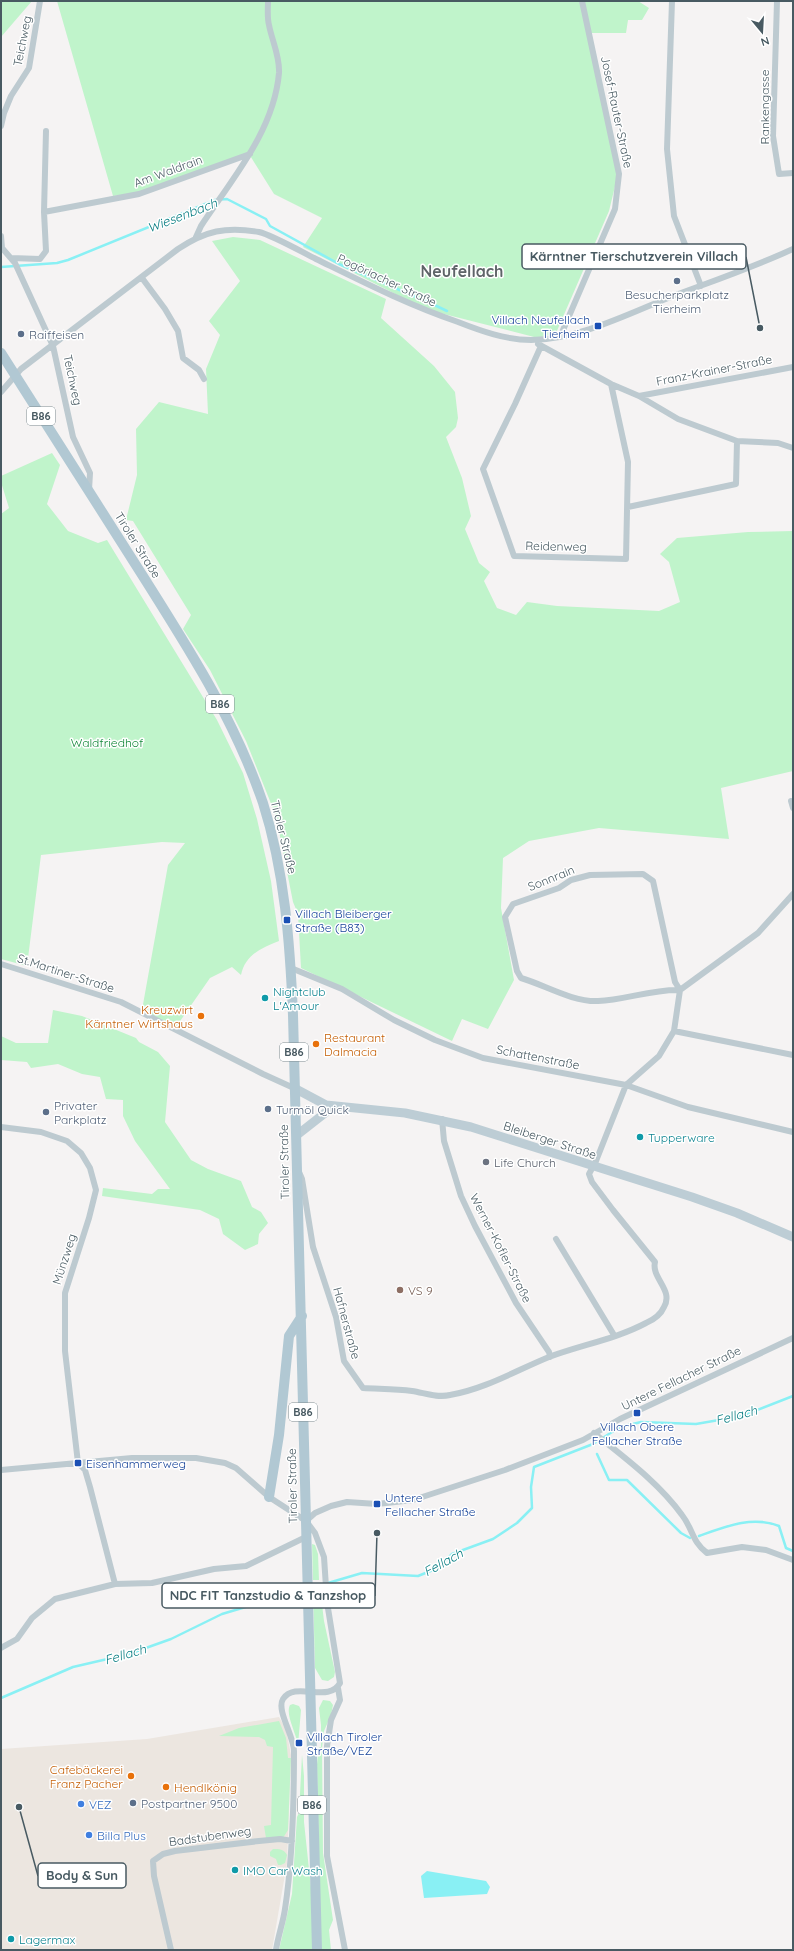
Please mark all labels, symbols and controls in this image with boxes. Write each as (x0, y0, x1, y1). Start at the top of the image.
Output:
north arrow (742, 12, 782, 52)
street label: Teichweg (10, 14, 34, 68)
text: N (759, 34, 771, 49)
street label: Josef-Rauter-Straße (598, 55, 636, 170)
street label: Rankengasse (757, 69, 772, 144)
street label: Am Waldrain (132, 152, 204, 190)
water label: Wiesenbach (145, 194, 220, 236)
callout: Kärntner Tierschutzverein Villach (522, 244, 746, 269)
text: Kärntner Tierschutzverein Villach (530, 248, 738, 264)
street label: Pogöriacher Straße (335, 250, 439, 310)
district label: Neufellach (421, 261, 503, 281)
marker: Besucherparkplatz Tierheim (672, 276, 682, 286)
place label: Besucherparkplatz Tierheim (625, 287, 729, 316)
place label: Villach Neufellach Tierheim (492, 312, 590, 341)
marker: Villach Neufellach Tierheim (593, 321, 603, 331)
place label: Raiffeisen (29, 327, 84, 342)
marker: Raiffeisen (16, 329, 26, 339)
street label: Franz-Krainer-Straße (655, 351, 773, 389)
street label: Teichweg (60, 353, 86, 407)
road number: B86 (27, 407, 55, 425)
street label: Tiroler Straße (112, 509, 164, 581)
street label: Reidenweg (525, 538, 587, 554)
road number: B86 (206, 695, 234, 713)
park label: Waldfriedhof (71, 735, 144, 750)
street label: Tiroler Straße (268, 799, 300, 876)
street label: Sonnrain (525, 862, 577, 894)
place label: Villach Bleiberger Straße (B83) (295, 906, 392, 935)
marker: Villach Bleiberger Straße (B83) (282, 915, 292, 925)
street label: St.Martiner-Straße (16, 950, 117, 996)
place label: Nightclub L'Amour (273, 984, 326, 1013)
marker: Nightclub L'Amour (260, 993, 270, 1003)
place label: Kreuzwirt Kärntner Wirtshaus (85, 1002, 193, 1031)
marker: Kreuzwirt Kärntner Wirtshaus (196, 1011, 206, 1021)
place label: Restaurant Dalmacia (324, 1030, 385, 1059)
marker: Restaurant Dalmacia (311, 1039, 321, 1049)
street label: Schattenstraße (495, 1042, 581, 1072)
road number: B86 (280, 1043, 308, 1061)
place label: Privater Parkplatz (54, 1098, 107, 1127)
place label: Turmöl Quick (276, 1102, 349, 1117)
marker: Turmöl Quick (263, 1104, 273, 1114)
marker: Privater Parkplatz (41, 1107, 51, 1117)
street label: Bleiberger Straße (502, 1118, 599, 1162)
street label: Tiroler Straße (276, 1124, 292, 1200)
place label: Tupperware (648, 1130, 715, 1145)
marker: Tupperware (635, 1132, 645, 1142)
place label: Life Church (494, 1155, 556, 1170)
marker: Life Church (481, 1157, 491, 1167)
street label: Werner-Kofler-Straße (467, 1191, 535, 1305)
street label: Münzweg (49, 1232, 79, 1286)
place label: VS 9 (408, 1283, 433, 1298)
street label: Hafnerstraße (330, 1285, 364, 1361)
marker: VS 9 (395, 1285, 405, 1295)
street label: Untere Fellacher Straße (619, 1342, 743, 1413)
water label: Fellach (713, 1402, 759, 1428)
road number: B86 (289, 1403, 317, 1421)
marker: Villach Obere Fellacher Straße (632, 1408, 642, 1418)
place label: Villach Obere Fellacher Straße (592, 1419, 682, 1448)
street label: Tiroler Straße (284, 1448, 300, 1524)
place label: Eisenhammerweg (86, 1456, 186, 1471)
marker: Eisenhammerweg (73, 1458, 83, 1468)
place label: Untere Fellacher Straße (385, 1490, 476, 1519)
marker: Untere Fellacher Straße (372, 1499, 382, 1509)
water label: Fellach (421, 1544, 466, 1579)
callout: NDC FIT Tanzstudio & Tanzshop (162, 1583, 375, 1608)
text: NDC FIT Tanzstudio & Tanzshop (170, 1587, 366, 1603)
water label: Fellach (102, 1640, 148, 1668)
place label: Villach Tiroler Straße/VEZ (307, 1729, 382, 1758)
marker: Villach Tiroler Straße/VEZ (294, 1738, 304, 1748)
place label: Cafebäckerei Franz Pacher (50, 1762, 123, 1791)
marker: Cafebäckerei Franz Pacher (126, 1771, 136, 1781)
place label: Hendlkönig (174, 1780, 237, 1795)
marker: Hendlkönig (161, 1782, 171, 1792)
place label: Postpartner 9500 (141, 1796, 237, 1811)
road number: B86 (298, 1796, 326, 1814)
place label: VEZ (89, 1797, 112, 1812)
marker: Postpartner 9500 (128, 1798, 138, 1808)
marker: VEZ (76, 1799, 86, 1809)
street label: Badstubenweg (168, 1823, 252, 1849)
place label: Billa Plus (97, 1828, 146, 1843)
marker: Billa Plus (84, 1830, 94, 1840)
callout: Body & Sun (38, 1863, 126, 1888)
place label: IMO Car Wash (243, 1863, 323, 1878)
marker: IMO Car Wash (230, 1865, 240, 1875)
text: Body & Sun (46, 1867, 118, 1883)
place label: Lagermax (19, 1932, 76, 1947)
marker: Lagermax (6, 1934, 16, 1944)

